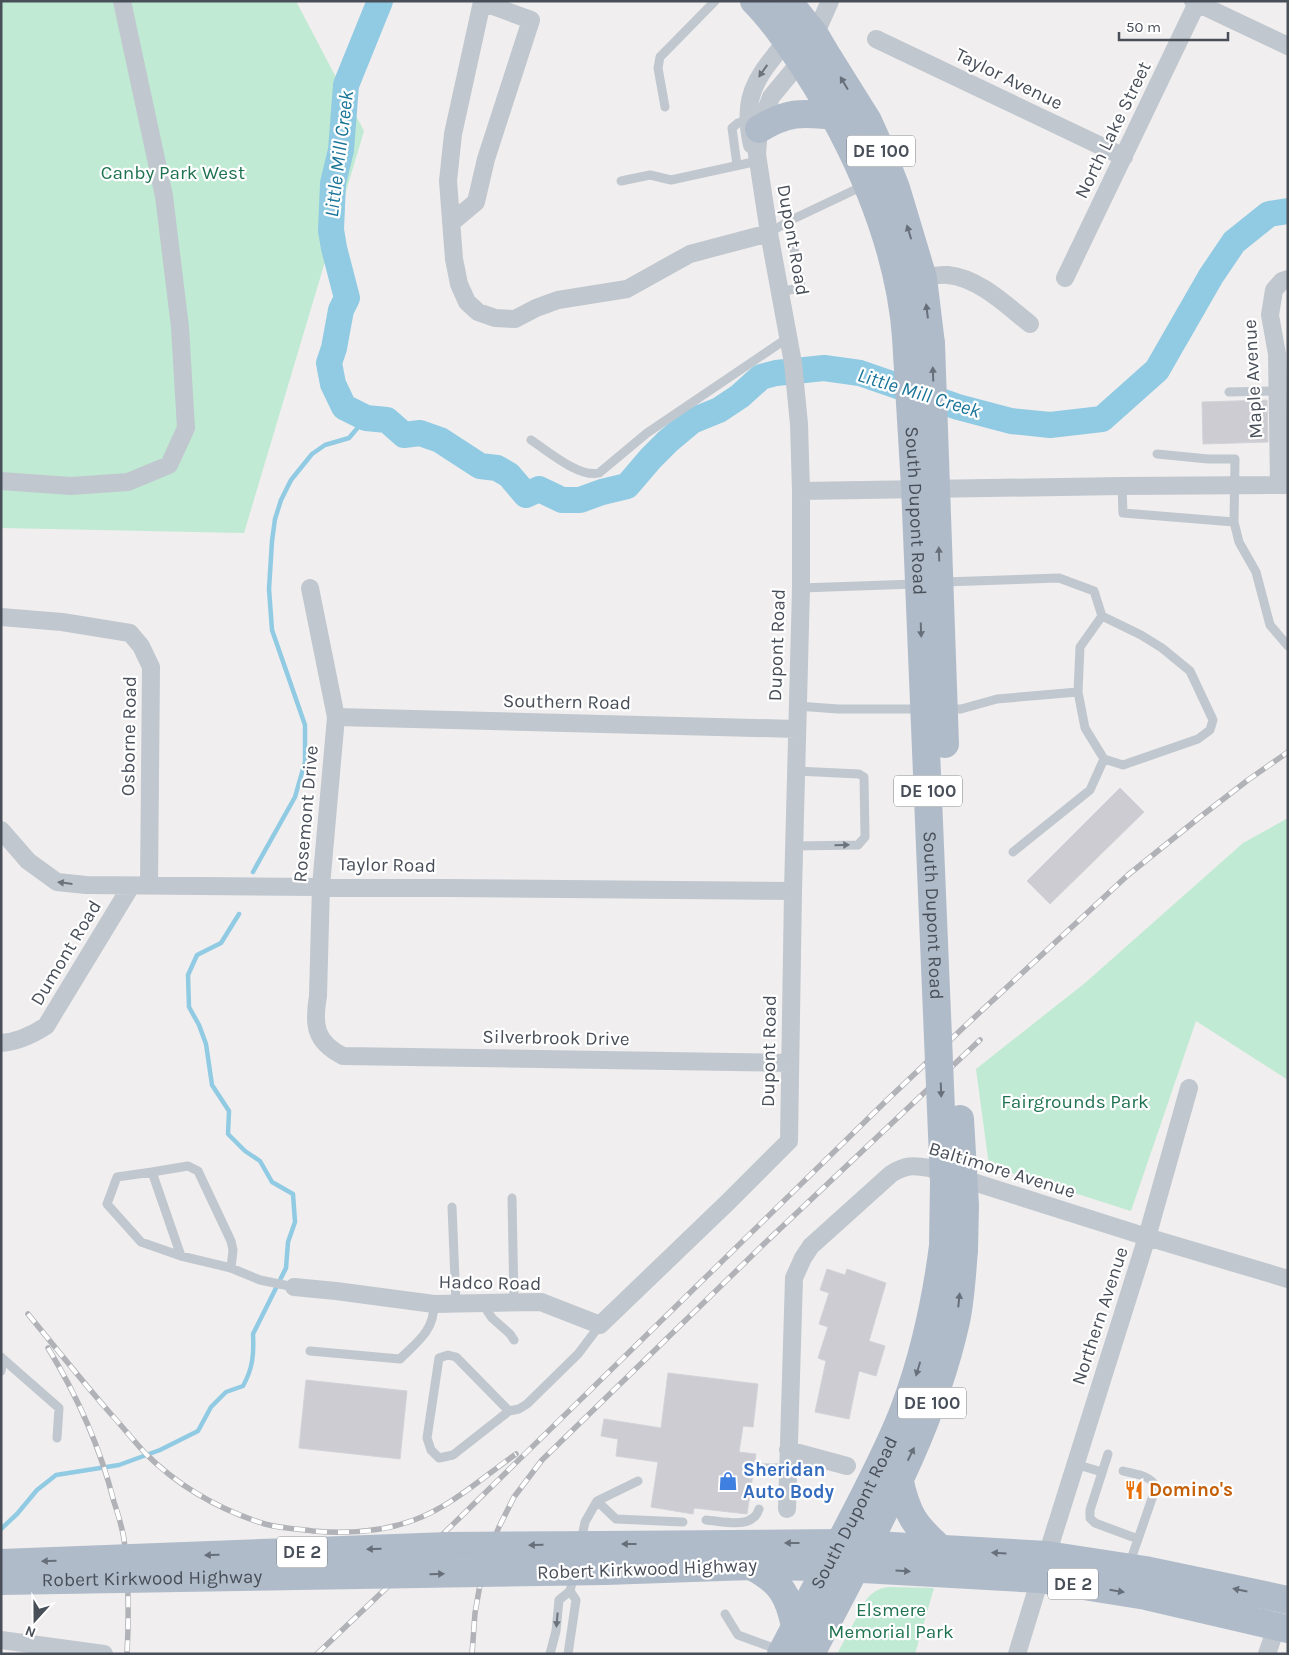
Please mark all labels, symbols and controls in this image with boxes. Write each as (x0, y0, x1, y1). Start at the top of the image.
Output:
scale bar (1119, 10, 1228, 42)
text: 50 m (1126, 18, 1161, 36)
street label: Taylor Avenue (952, 44, 1066, 114)
street label: North Lake Street (1070, 58, 1156, 202)
one-way arrow (758, 64, 768, 78)
one-way arrow (840, 77, 849, 90)
water label: Little Mill Creek (320, 89, 358, 219)
road number: DE 100 (847, 136, 915, 166)
park label: Canby Park West (101, 162, 245, 184)
street label: Dupont Road (772, 183, 814, 297)
one-way arrow (905, 224, 913, 239)
one-way arrow (923, 303, 931, 319)
street label: Maple Avenue (1239, 319, 1267, 439)
water label: Little Mill Creek (855, 363, 984, 423)
one-way arrow (929, 366, 937, 382)
street label: South Dupont Road (900, 426, 931, 596)
one-way arrow (934, 546, 942, 562)
street label: Dupont Road (764, 588, 790, 702)
one-way arrow (918, 622, 926, 638)
street label: Osborne Road (117, 676, 141, 796)
street label: Southern Road (503, 690, 631, 714)
street label: Rosemont Drive (289, 745, 323, 883)
road number: DE 100 (894, 776, 962, 806)
street label: South Dupont Road (918, 830, 947, 1000)
one-way arrow (835, 841, 851, 849)
street label: Taylor Road (338, 853, 436, 877)
one-way arrow (57, 879, 73, 887)
street label: Dumont Road (26, 896, 106, 1010)
street label: Dupont Road (757, 995, 781, 1107)
street label: Silverbrook Drive (482, 1026, 630, 1050)
one-way arrow (937, 1082, 945, 1098)
park label: Fairgrounds Park (1001, 1091, 1149, 1113)
street label: Baltimore Avenue (926, 1137, 1078, 1203)
street label: Northern Avenue (1067, 1244, 1133, 1388)
street label: Hadco Road (438, 1271, 542, 1295)
one-way arrow (955, 1292, 963, 1308)
one-way arrow (913, 1361, 921, 1376)
road number: DE 100 (898, 1388, 966, 1419)
street label: South Dupont Road (806, 1433, 902, 1593)
one-way arrow (906, 1447, 915, 1462)
place label: Sheridan Auto Body (743, 1459, 835, 1503)
shop icon: Sheridan Auto Body (717, 1470, 739, 1492)
restaurant icon: Domino's (1123, 1479, 1145, 1501)
place label: Domino's (1149, 1479, 1233, 1501)
road number: DE 2 (277, 1536, 327, 1568)
one-way arrow (784, 1539, 800, 1547)
one-way arrow (528, 1541, 544, 1549)
one-way arrow (621, 1541, 637, 1549)
one-way arrow (366, 1545, 382, 1553)
one-way arrow (990, 1548, 1006, 1556)
one-way arrow (203, 1551, 219, 1559)
street label: Robert Kirkwood Highway (537, 1554, 758, 1584)
one-way arrow (41, 1557, 57, 1565)
street label: Robert Kirkwood Highway (42, 1566, 262, 1591)
one-way arrow (895, 1567, 911, 1575)
road number: DE 2 (1048, 1568, 1098, 1600)
one-way arrow (429, 1570, 445, 1578)
one-way arrow (1233, 1586, 1248, 1594)
one-way arrow (1109, 1588, 1125, 1596)
north arrow (10, 1595, 60, 1645)
park label: Elsmere Memorial Park (828, 1599, 954, 1643)
one-way arrow (553, 1612, 561, 1628)
text: N (23, 1622, 38, 1641)

